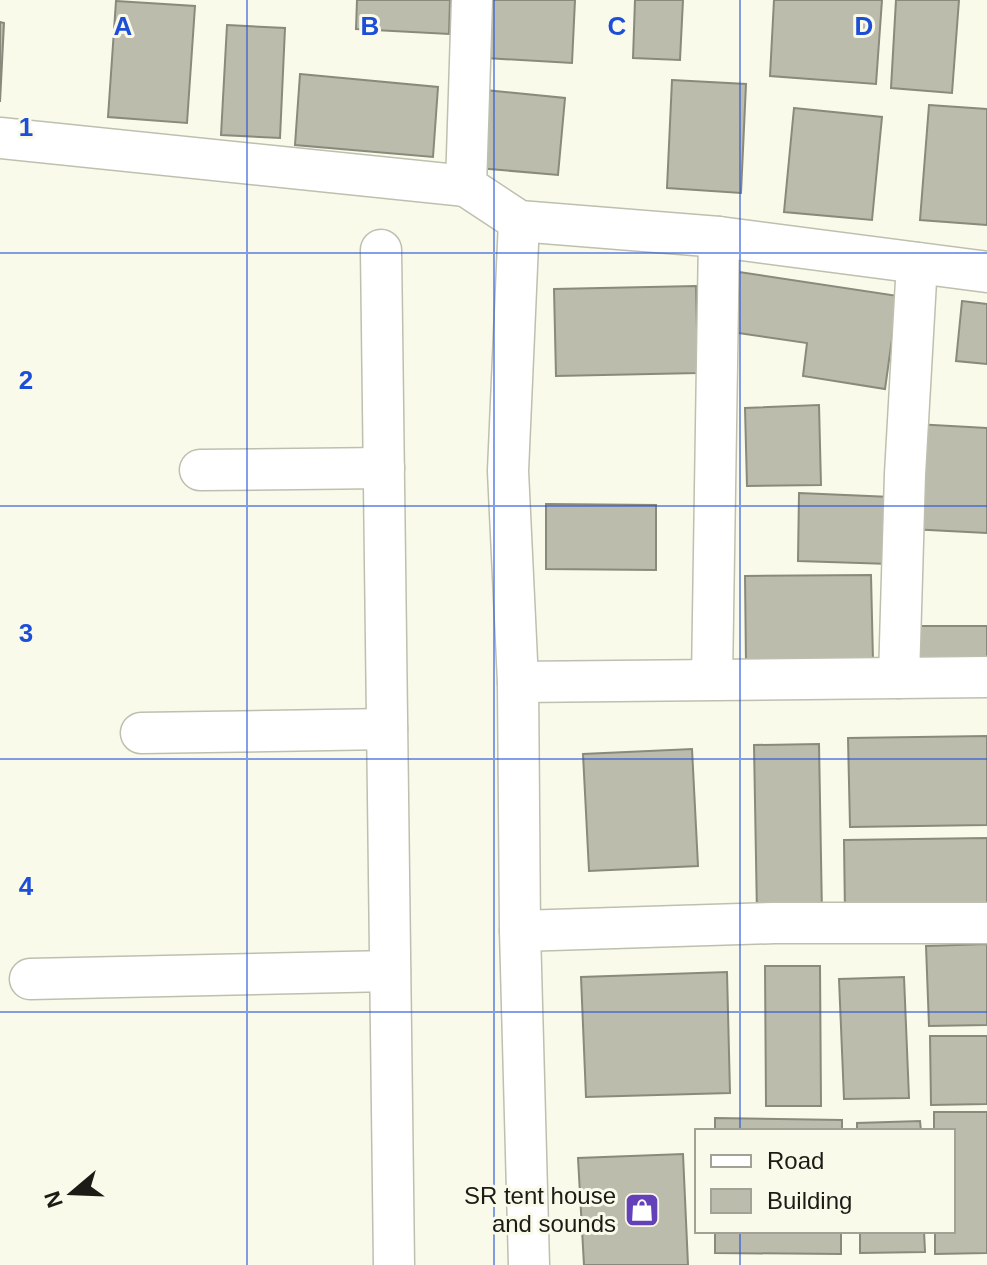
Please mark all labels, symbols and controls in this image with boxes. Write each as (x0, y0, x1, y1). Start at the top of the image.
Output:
text: A (114, 11, 133, 41)
text: B (361, 11, 379, 41)
text: C (608, 11, 627, 41)
text: D (855, 11, 873, 41)
text: 1 (19, 112, 33, 142)
text: 2 (19, 365, 33, 395)
text: 3 (19, 618, 33, 648)
text: 4 (19, 871, 34, 901)
legend (695, 1129, 955, 1233)
text: Road (767, 1147, 824, 1174)
north arrow (32, 1153, 112, 1233)
place label: SR tent house and sounds (464, 1182, 616, 1237)
text: Building (767, 1187, 852, 1214)
text: N (39, 1188, 68, 1211)
shop icon: SR tent house and sounds (623, 1191, 661, 1229)

